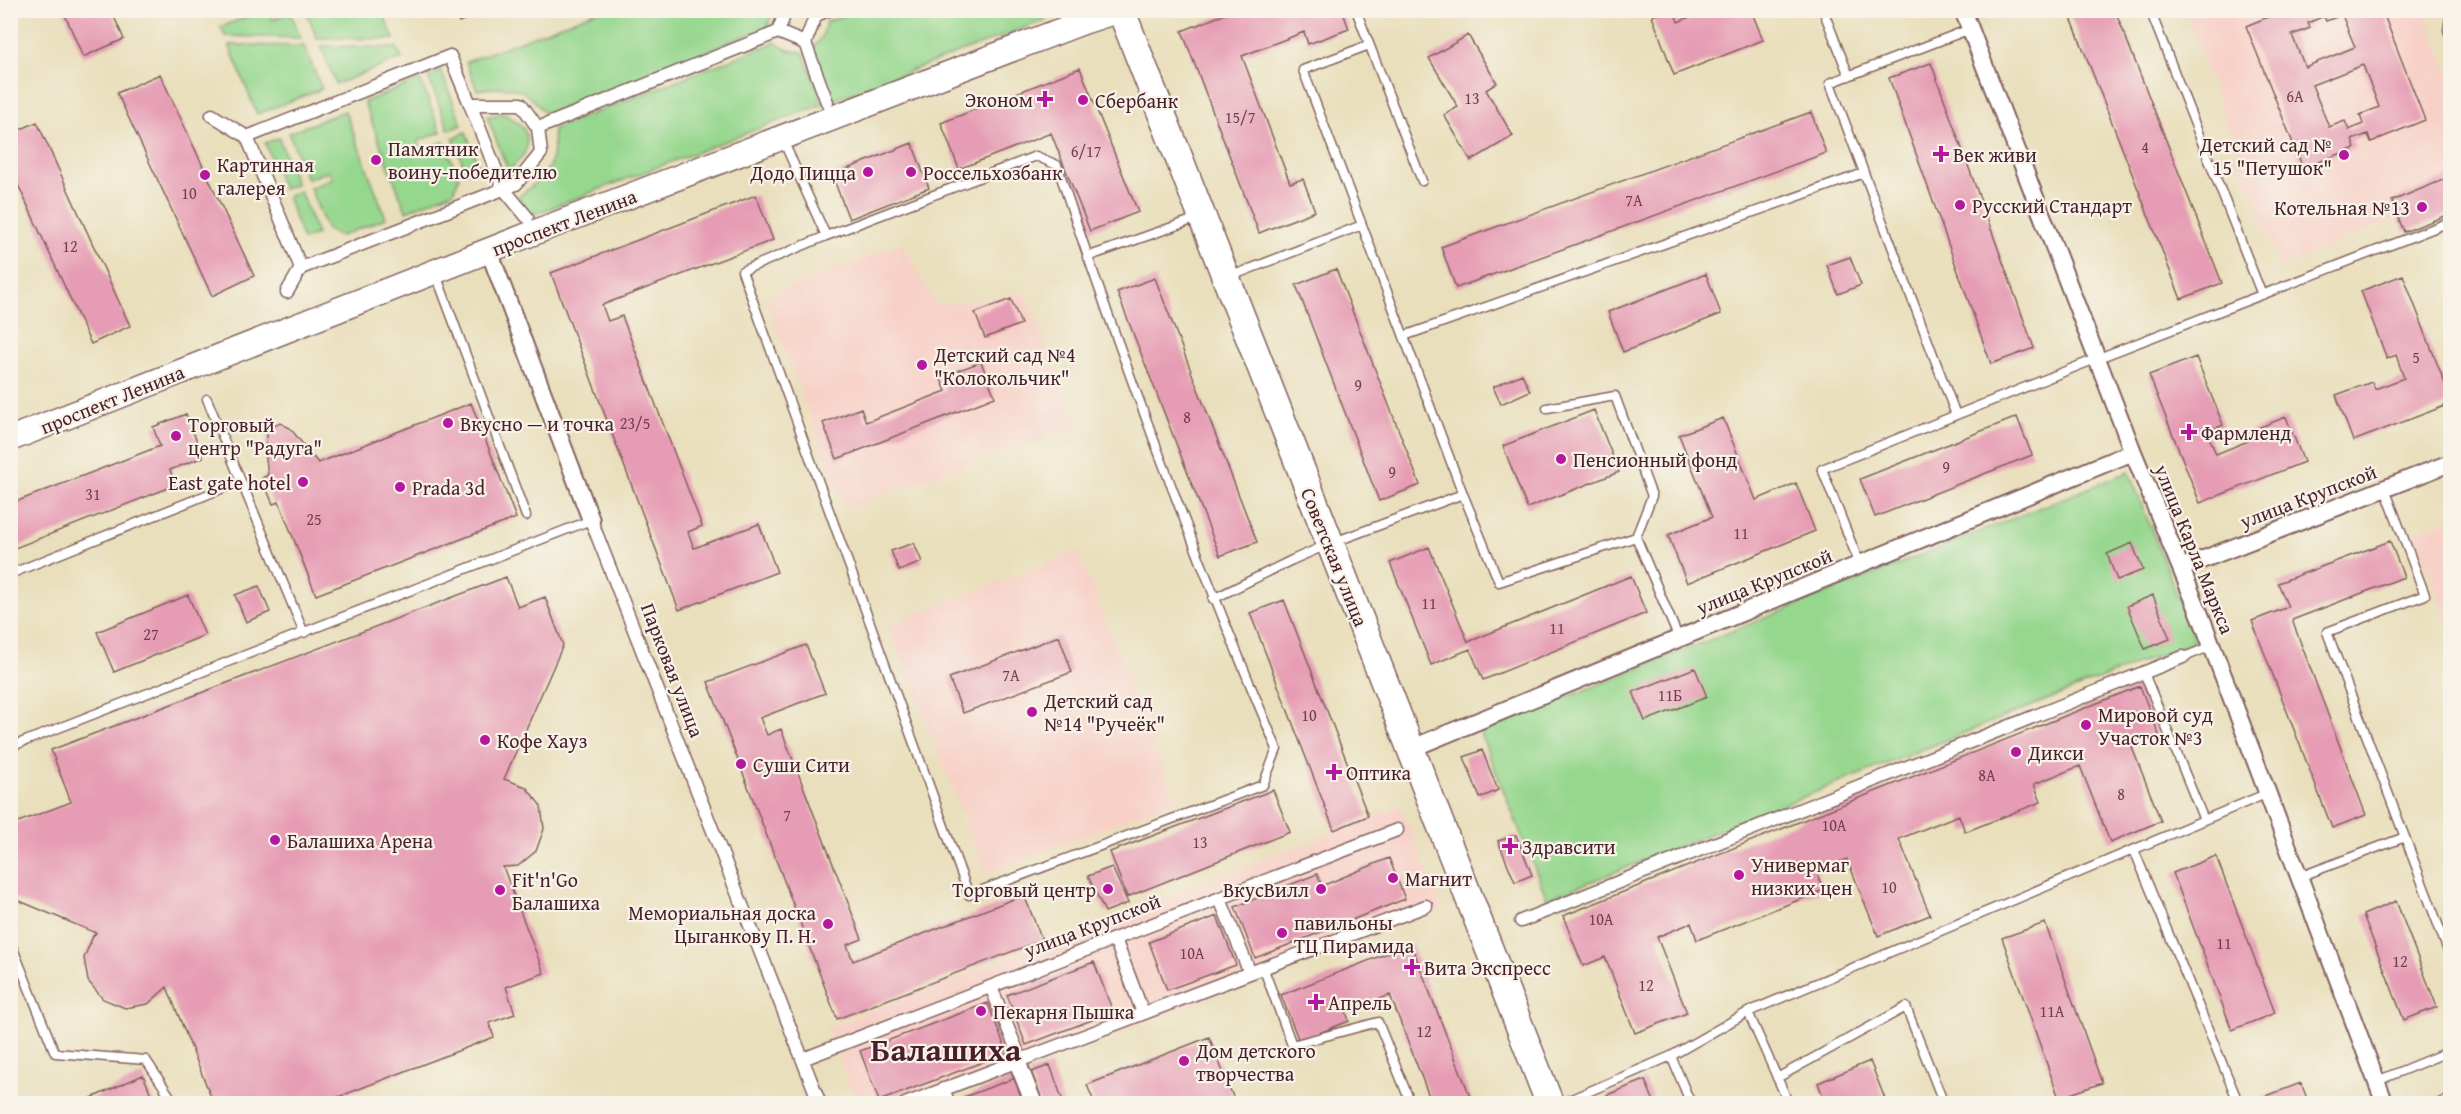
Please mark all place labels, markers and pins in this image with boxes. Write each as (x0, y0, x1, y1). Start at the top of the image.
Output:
place label: Эконом (965, 85, 1033, 114)
place label: Сбербанк (1095, 86, 1179, 115)
marker: Эконом (1038, 92, 1052, 106)
marker: Сбербанк (1076, 93, 1090, 107)
place label: Детский сад № 15 "Петушок" (2199, 130, 2332, 182)
place label: Памятник воину-победителю (388, 134, 557, 186)
place label: Век живи (1953, 140, 2037, 169)
marker: Век живи (1934, 147, 1948, 161)
marker: Детский сад № 15 "Петушок" (2337, 148, 2351, 162)
place label: Картинная галерея (217, 150, 314, 202)
marker: Памятник воину-победителю (369, 153, 383, 167)
place label: Додо Пицца (749, 158, 856, 187)
place label: Россельхозбанк (923, 158, 1063, 187)
marker: Додо Пицца (861, 165, 875, 179)
marker: Россельхозбанк (904, 165, 918, 179)
marker: Картинная галерея (198, 168, 212, 182)
place label: Русский Стандарт (1972, 191, 2132, 220)
place label: Котельная №13 (2274, 193, 2410, 222)
marker: Русский Стандарт (1953, 198, 1967, 212)
marker: Котельная №13 (2415, 200, 2429, 214)
place label: Детский сад №4 "Колокольчик" (933, 340, 1076, 392)
marker: Детский сад №4 "Колокольчик" (915, 358, 929, 372)
place label: Вкусно — и точка (460, 409, 614, 438)
place label: Торговый центр "Радуга" (188, 410, 322, 462)
marker: Вкусно — и точка (441, 416, 455, 430)
place label: Фармленд (2201, 418, 2292, 447)
marker: Фармленд (2182, 425, 2196, 439)
marker: Торговый центр "Радуга" (169, 429, 183, 443)
place label: Пенсионный фонд (1573, 445, 1738, 474)
marker: Пенсионный фонд (1554, 452, 1568, 466)
place label: East gate hotel (168, 468, 291, 497)
place label: Prada 3d (412, 473, 485, 502)
marker: East gate hotel (296, 475, 310, 489)
marker: Prada 3d (393, 480, 407, 494)
place label: Детский сад №14 "Ручеёк" (1043, 686, 1165, 738)
place label: Мировой суд Участок №3 (2098, 700, 2213, 752)
marker: Детский сад №14 "Ручеёк" (1025, 705, 1039, 719)
marker: Мировой суд Участок №3 (2079, 718, 2093, 732)
place label: Кофе Хауз (497, 726, 587, 755)
marker: Кофе Хауз (478, 733, 492, 747)
place label: Дикси (2027, 738, 2084, 767)
marker: Дикси (2009, 745, 2023, 759)
place label: Суши Сити (753, 750, 850, 779)
marker: Суши Сити (734, 757, 748, 771)
place label: Оптика (1346, 758, 1411, 787)
marker: Оптика (1327, 765, 1341, 779)
place label: Балашиха Арена (287, 826, 433, 855)
place label: Здравсити (1522, 832, 1616, 861)
marker: Балашиха Арена (268, 833, 282, 847)
marker: Здравсити (1503, 839, 1517, 853)
place label: Универмаг низких цен (1751, 850, 1853, 902)
place label: Магнит (1405, 864, 1472, 893)
place label: Fit'n'Go Балашиха (512, 865, 601, 917)
marker: Универмаг низких цен (1732, 868, 1746, 882)
marker: Магнит (1386, 871, 1400, 885)
place label: Торговый центр (952, 875, 1096, 904)
place label: ВкусВилл (1223, 875, 1309, 904)
marker: Торговый центр (1101, 882, 1115, 896)
marker: ВкусВилл (1314, 882, 1328, 896)
marker: Fit'n'Go Балашиха (493, 883, 507, 897)
place label: Мемориальная доска Цыганкову П. Н. (628, 898, 816, 950)
place label: павильоны ТЦ Пирамида (1294, 908, 1415, 960)
marker: Мемориальная доска Цыганкову П. Н. (821, 917, 835, 931)
marker: павильоны ТЦ Пирамида (1275, 926, 1289, 940)
place label: Вита Экспресс (1424, 953, 1551, 982)
marker: Вита Экспресс (1405, 960, 1419, 974)
place label: Апрель (1328, 988, 1392, 1017)
marker: Апрель (1309, 995, 1323, 1009)
place label: Пекарня Пышка (993, 997, 1135, 1026)
marker: Пекарня Пышка (974, 1004, 988, 1018)
place label: Дом детского творчества (1195, 1036, 1316, 1088)
marker: Дом детского творчества (1177, 1054, 1191, 1068)

